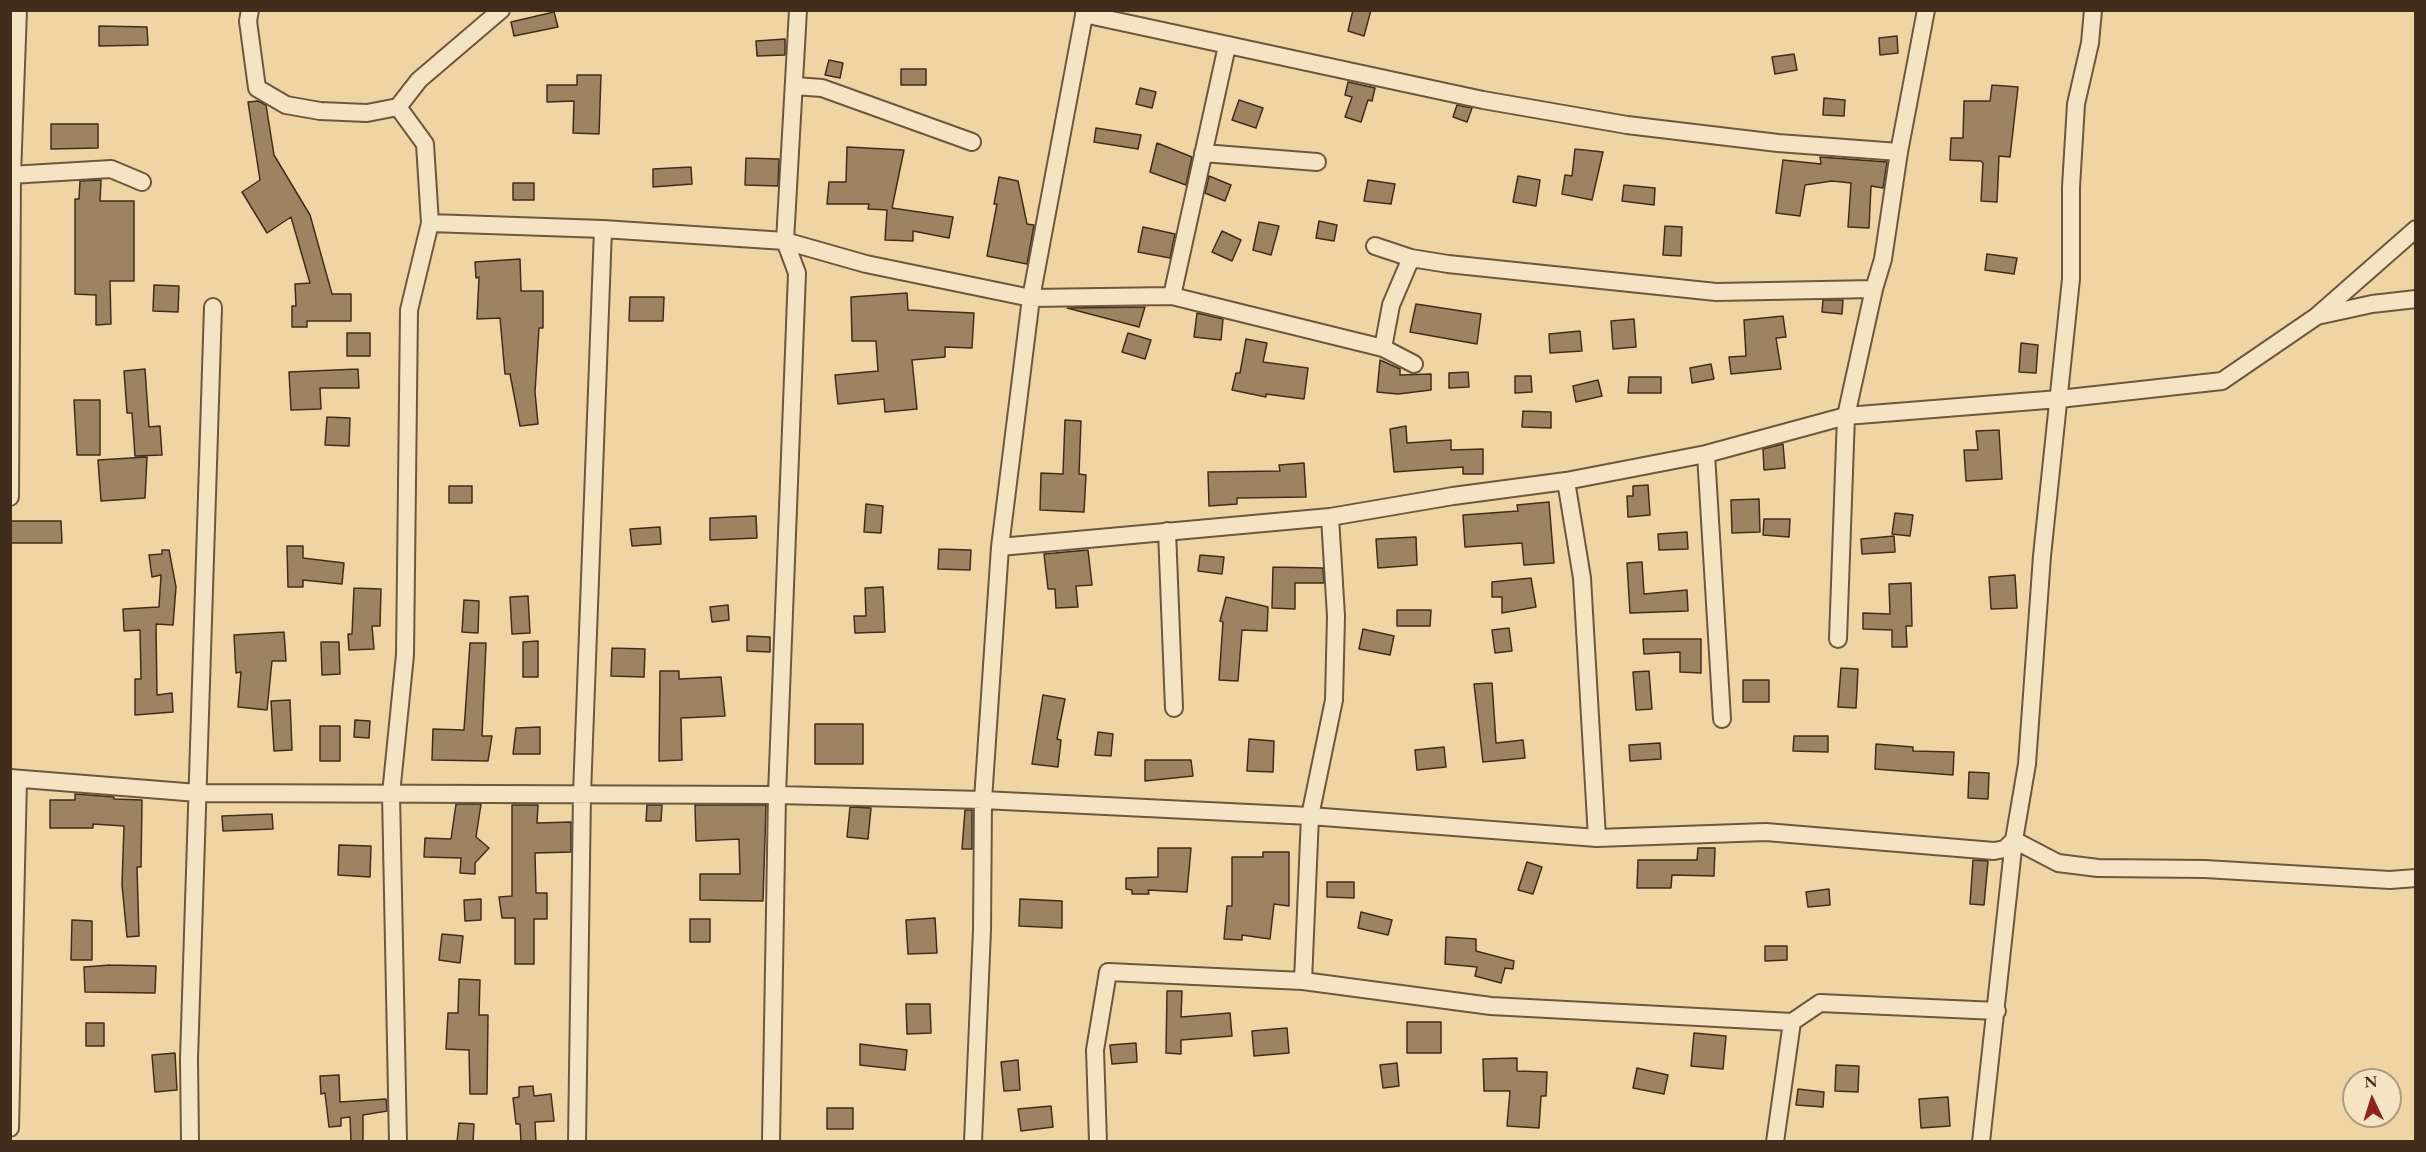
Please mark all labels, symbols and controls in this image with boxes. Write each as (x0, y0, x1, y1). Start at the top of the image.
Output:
north arrow (2342, 1068, 2402, 1128)
text: N (2364, 1071, 2378, 1092)

